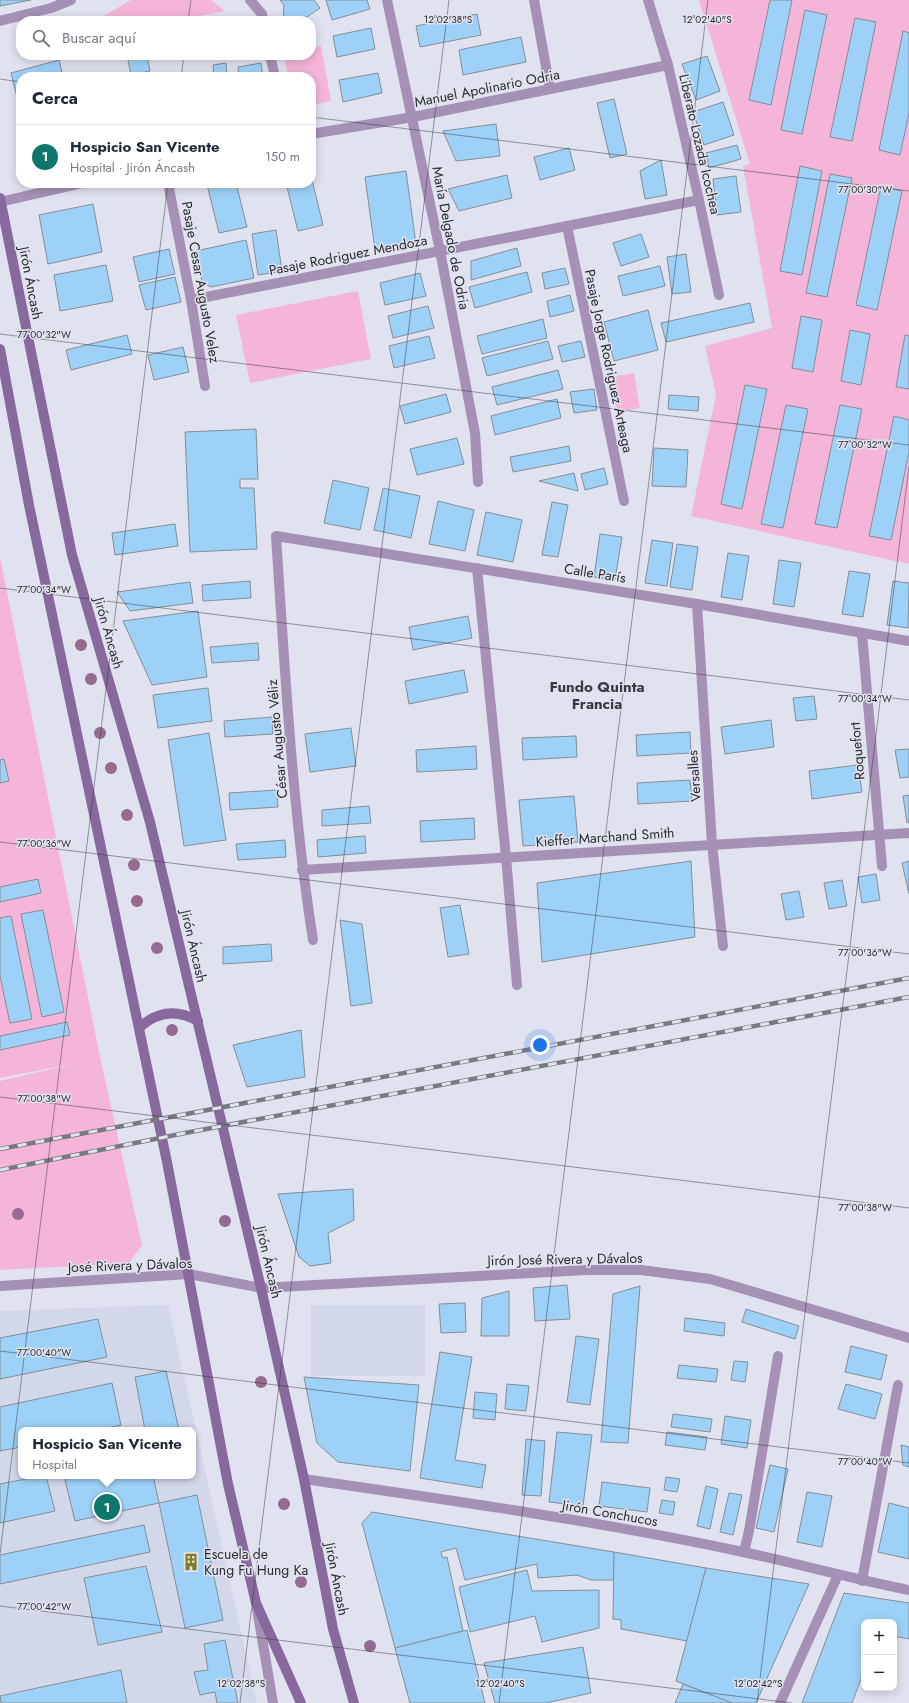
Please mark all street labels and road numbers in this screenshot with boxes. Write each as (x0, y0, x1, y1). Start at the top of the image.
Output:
street label: Manuel Apolinario Odria (413, 64, 561, 112)
street label: Liberato Lozada Icochea (674, 72, 726, 216)
street label: María Delgado de Odria (427, 165, 475, 311)
street label: Pasaje Cesar Augusto Velez (177, 200, 225, 365)
street label: Pasaje Rodriguez Mendoza (267, 230, 429, 280)
street label: Jirón Áncash (14, 243, 48, 321)
street label: Pasaje Jorge Rodriguez Arteaga (580, 267, 638, 455)
street label: Calle París (563, 558, 628, 588)
street label: Jirón Áncash (89, 593, 129, 671)
street label: César Augusto Véliz (262, 678, 292, 799)
street label: Roquefort (844, 721, 869, 781)
street label: Versalles (682, 749, 706, 803)
street label: Kieffer Marchand Smith (535, 822, 675, 852)
street label: Jirón Áncash (176, 906, 212, 984)
street label: Jirón Áncash (251, 1222, 287, 1300)
street label: Jirón José Rivera y Dávalos (485, 1248, 643, 1270)
street label: José Rivera y Dávalos (65, 1253, 193, 1277)
street label: Jirón Conchucos (559, 1494, 660, 1531)
street label: Jirón Áncash (320, 1539, 354, 1617)

